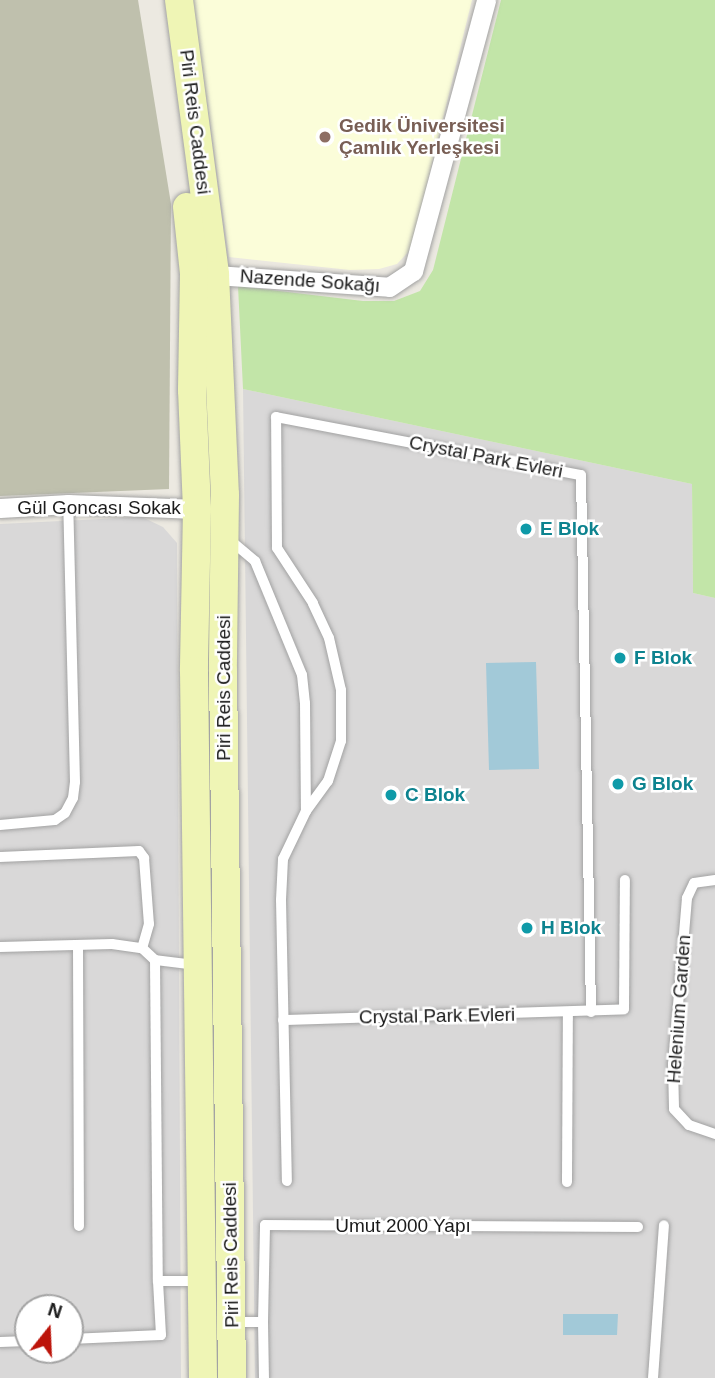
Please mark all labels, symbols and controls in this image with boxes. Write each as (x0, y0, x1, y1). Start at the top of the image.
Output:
street label: Piri Reis Caddesi (175, 48, 215, 196)
place label: Gedik Üniversitesi Çamlık Yerleşkesi (339, 115, 505, 159)
marker: Gedik Üniversitesi Çamlık Yerleşkesi (317, 129, 333, 145)
street label: Nazende Sokağı (239, 265, 381, 297)
street label: Crystal Park Evleri (407, 431, 565, 483)
street label: Gül Goncası Sokak (17, 497, 181, 519)
place label: E Blok (540, 518, 599, 540)
marker: E Blok (518, 521, 534, 537)
street label: Piri Reis Caddesi (213, 615, 235, 761)
place label: F Blok (634, 647, 692, 669)
marker: F Blok (612, 650, 628, 666)
place label: G Blok (632, 773, 693, 795)
marker: G Blok (610, 776, 626, 792)
place label: C Blok (405, 784, 465, 806)
marker: C Blok (383, 787, 399, 803)
place label: H Blok (541, 917, 601, 939)
marker: H Blok (519, 920, 535, 936)
street label: Helenium Garden (662, 934, 696, 1084)
street label: Crystal Park Evleri (359, 1003, 515, 1029)
street label: Piri Reis Caddesi (218, 1182, 244, 1328)
street label: Umut 2000 Yapı (335, 1215, 471, 1237)
north arrow (14, 1294, 84, 1364)
text: N (45, 1298, 65, 1323)

